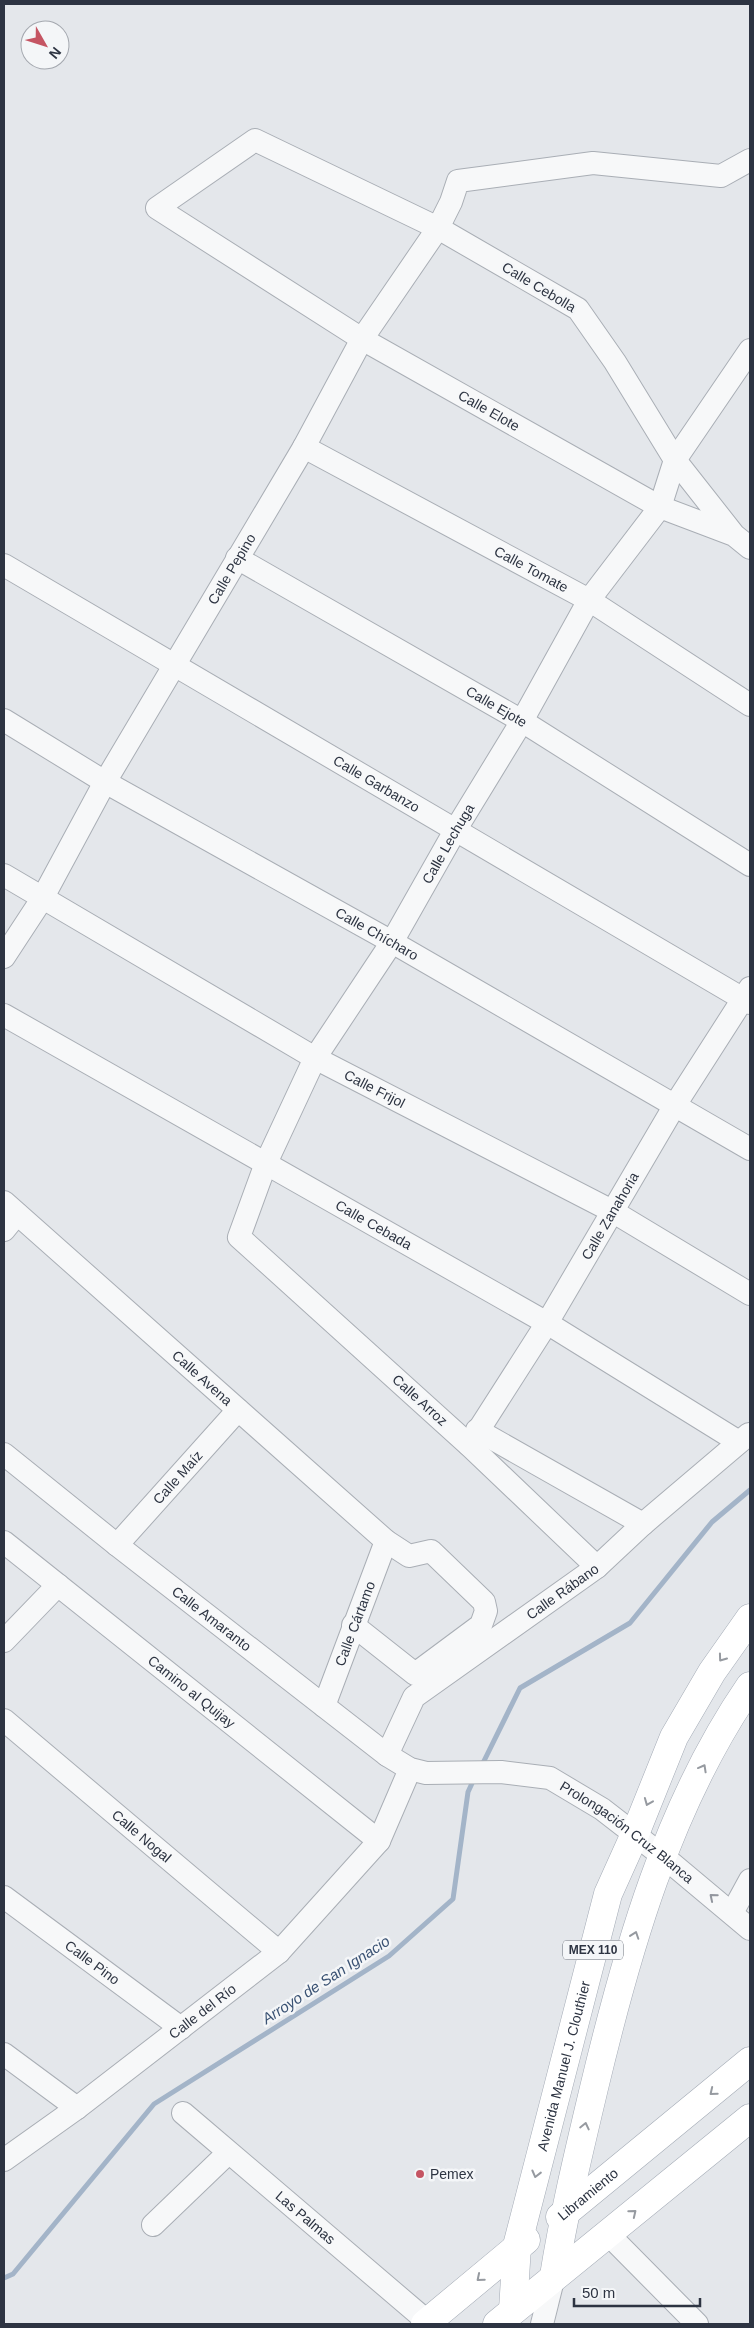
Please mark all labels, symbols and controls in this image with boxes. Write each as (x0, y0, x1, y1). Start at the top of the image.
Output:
north arrow (20, 20, 70, 70)
text: N (46, 44, 65, 62)
street label: Calle Cebolla (499, 259, 579, 315)
street label: Calle Elote (455, 387, 523, 434)
street label: Calle Pepino (204, 531, 259, 607)
street label: Calle Tomate (492, 543, 571, 595)
street label: Calle Ejote (463, 683, 530, 730)
street label: Calle Garbanzo (330, 752, 423, 815)
street label: Calle Lechuga (419, 801, 478, 886)
street label: Calle Chícharo (333, 904, 422, 964)
street label: Calle Frijol (342, 1066, 408, 1111)
street label: Calle Zanahoria (578, 1169, 642, 1263)
street label: Calle Cebada (333, 1197, 415, 1253)
street label: Calle Avena (169, 1347, 236, 1409)
street label: Calle Arroz (389, 1371, 451, 1429)
street label: Calle Maíz (150, 1447, 206, 1507)
street label: Calle Rábano (523, 1560, 602, 1623)
street label: Calle Cártamo (332, 1579, 378, 1668)
street label: Calle Amaranto (169, 1583, 255, 1654)
street label: Camino al Quijay (145, 1652, 238, 1731)
one-way arrow (719, 1652, 728, 1662)
one-way arrow (696, 1765, 706, 1774)
street label: Prolongación Cruz Blanca (557, 1778, 697, 1886)
one-way arrow (644, 1797, 654, 1806)
street label: Calle Nogal (109, 1807, 174, 1866)
one-way arrow (710, 1895, 719, 1903)
one-way arrow (629, 1931, 639, 1940)
water label: Arroyo de San Ignacio (258, 1932, 393, 2028)
street label: Calle Pino (62, 1937, 123, 1988)
road number: MEX 110 (563, 1940, 623, 1960)
street label: Avenida Manuel J. Clouthier (534, 1979, 593, 2153)
street label: Calle del Río (166, 1980, 239, 2042)
one-way arrow (709, 2086, 718, 2095)
one-way arrow (579, 2121, 590, 2130)
street label: Libramiento (554, 2165, 621, 2224)
place label: Pemex (430, 2166, 474, 2182)
marker: Pemex (414, 2168, 426, 2180)
one-way arrow (531, 2170, 541, 2178)
street label: Las Palmas (272, 2188, 339, 2247)
one-way arrow (627, 2209, 636, 2218)
one-way arrow (477, 2272, 486, 2280)
scale bar (574, 2276, 700, 2308)
text: 50 m (582, 2284, 615, 2301)

